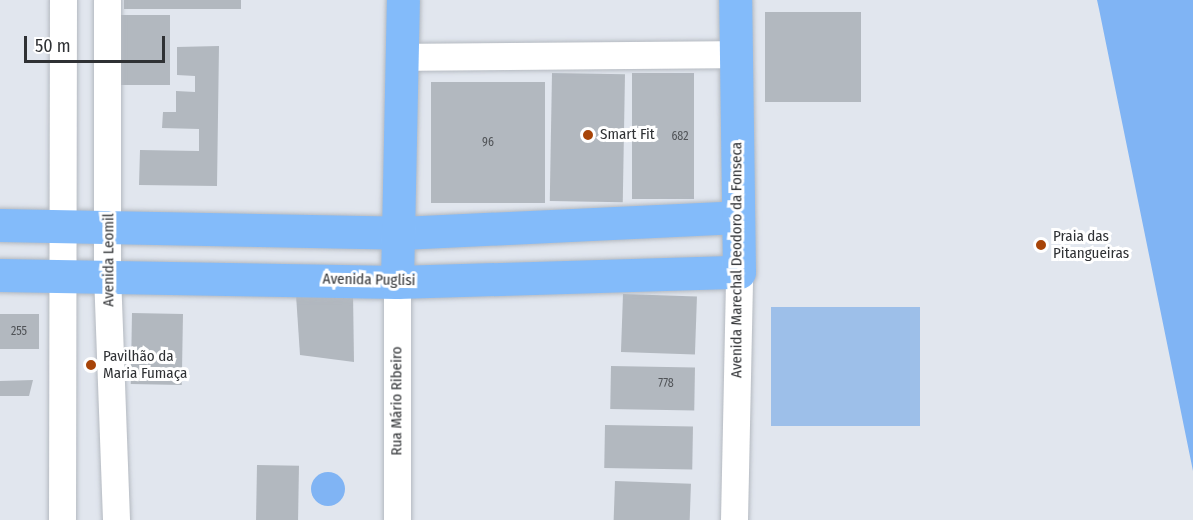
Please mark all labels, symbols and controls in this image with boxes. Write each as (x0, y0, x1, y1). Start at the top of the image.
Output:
scale bar (27, 24, 168, 62)
text: 50 m (35, 35, 71, 57)
place label: Smart Fit (600, 126, 655, 144)
marker: Smart Fit (581, 128, 595, 142)
house number: 682 (671, 130, 689, 144)
house number: 96 (482, 136, 494, 150)
street label: Avenida Marechal Deodoro da Fonseca (728, 142, 746, 378)
street label: Avenida Leomil (100, 213, 118, 307)
place label: Praia das Pitangueiras (1053, 227, 1129, 262)
marker: Praia das Pitangueiras (1034, 238, 1048, 252)
street label: Avenida Puglisi (322, 270, 416, 290)
house number: 255 (11, 325, 27, 339)
street label: Rua Mário Ribeiro (388, 346, 406, 456)
place label: Pavilhão da Maria Fumaça (103, 347, 187, 382)
marker: Pavilhão da Maria Fumaça (84, 358, 98, 372)
house number: 778 (658, 377, 674, 391)

